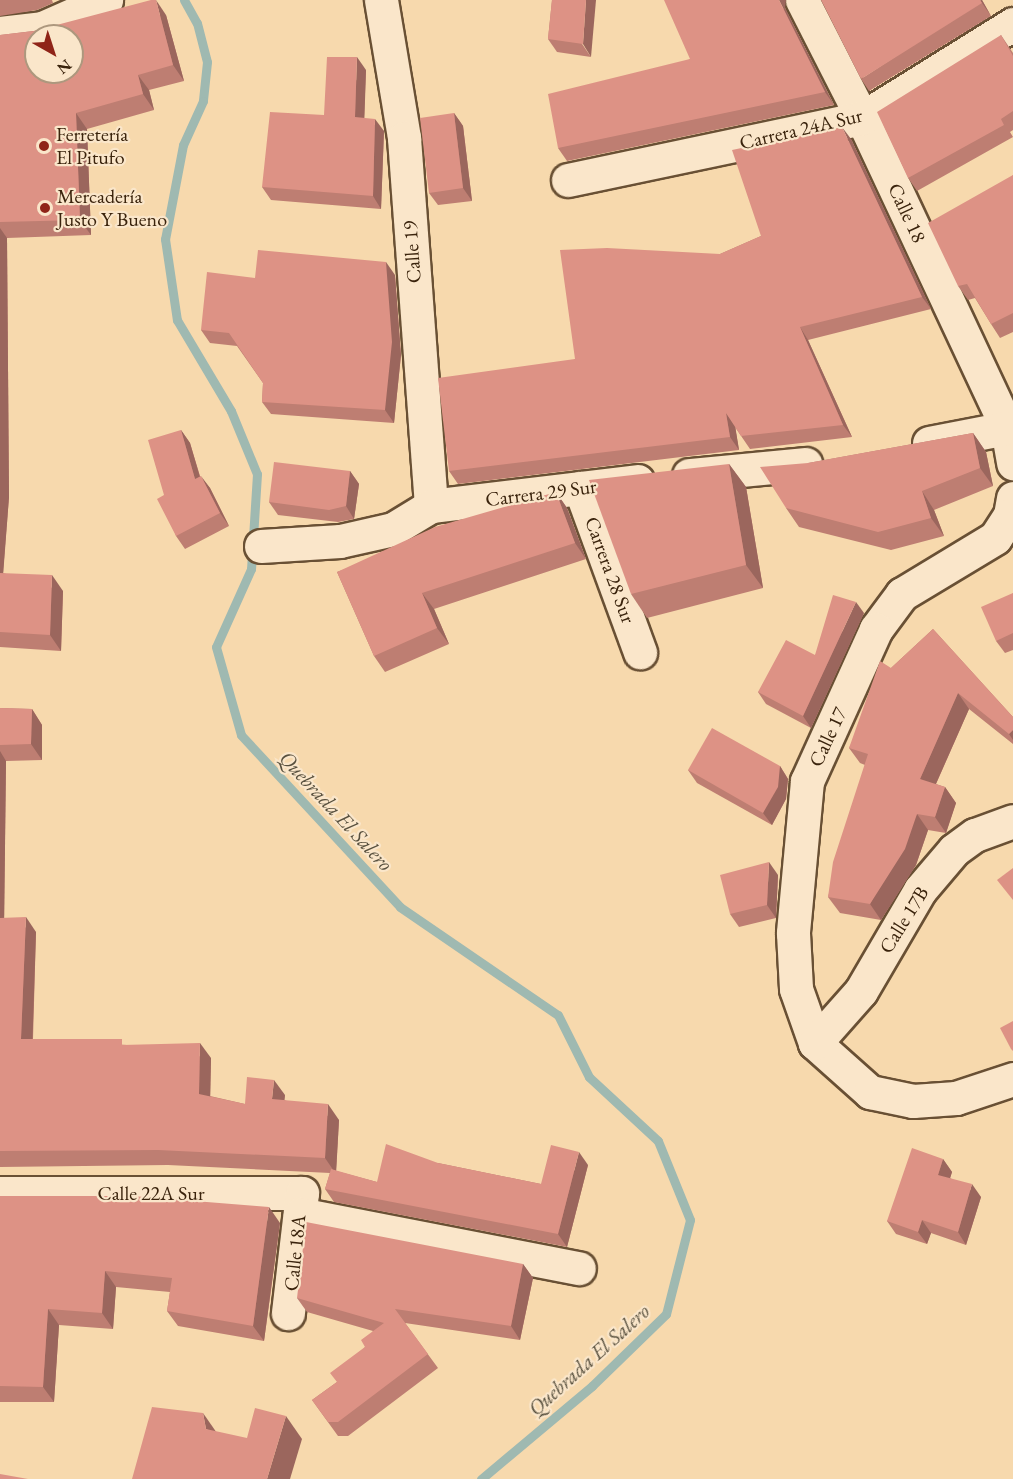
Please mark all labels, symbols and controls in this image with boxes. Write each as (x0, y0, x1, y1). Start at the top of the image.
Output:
north arrow (24, 24, 84, 84)
text: N (53, 55, 76, 79)
street label: Carrera 24A Sur (737, 103, 865, 155)
place label: Ferretería El Pitufo (56, 122, 128, 169)
marker: Ferretería El Pitufo (37, 139, 51, 153)
street label: Calle 18 (883, 179, 931, 247)
place label: Mercadería Justo Y Bueno (57, 184, 167, 231)
marker: Mercadería Justo Y Bueno (38, 201, 52, 215)
street label: Calle 19 (398, 220, 426, 284)
street label: Carrera 29 Sur (484, 474, 598, 512)
street label: Carrera 28 Sur (580, 513, 640, 627)
street label: Calle 17 (804, 703, 852, 771)
water label: Quebrada El Salero (274, 746, 398, 876)
street label: Calle 17B (874, 882, 934, 958)
street label: Calle 22A Sur (97, 1181, 205, 1205)
street label: Calle 18A (279, 1214, 311, 1292)
water label: Quebrada El Salero (523, 1299, 655, 1421)

